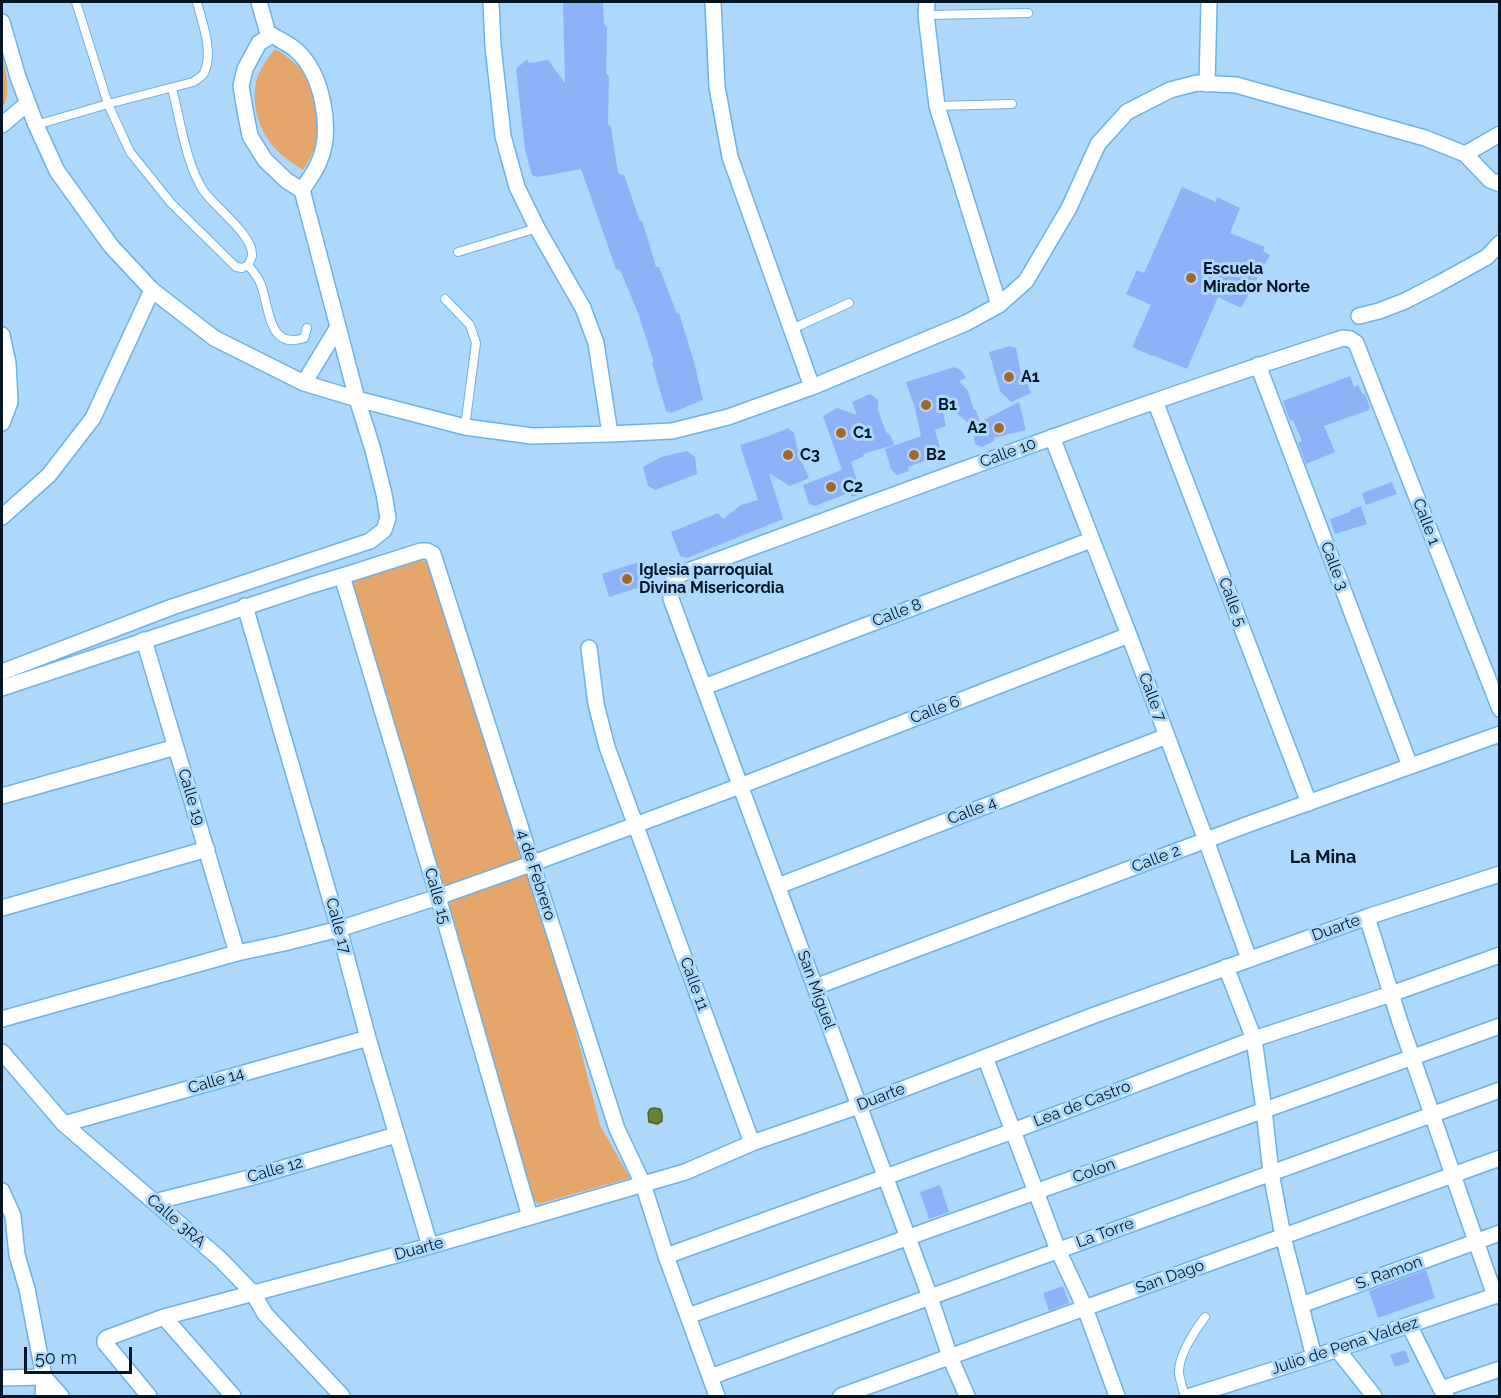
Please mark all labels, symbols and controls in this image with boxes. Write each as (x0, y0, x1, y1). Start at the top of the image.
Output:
place label: Escuela Mirador Norte (1203, 259, 1310, 297)
marker: Escuela Mirador Norte (1184, 271, 1198, 285)
place label: A1 (1021, 367, 1040, 387)
marker: A1 (1002, 370, 1016, 384)
place label: B1 (938, 395, 957, 415)
marker: B1 (919, 398, 933, 412)
place label: A2 (967, 418, 987, 438)
marker: A2 (992, 421, 1006, 435)
place label: C1 (853, 423, 872, 443)
marker: C1 (834, 426, 848, 440)
street label: Calle 10 (977, 434, 1039, 472)
place label: C3 (800, 445, 820, 465)
place label: B2 (926, 445, 946, 465)
marker: C3 (781, 448, 795, 462)
marker: B2 (907, 448, 921, 462)
place label: C2 (843, 477, 863, 497)
marker: C2 (824, 480, 838, 494)
street label: Calle 1 (1408, 496, 1444, 548)
street label: Calle 3 (1316, 539, 1352, 593)
place label: Iglesia parroquial Divina Misericordia (639, 560, 784, 598)
marker: Iglesia parroquial Divina Misericordia (620, 572, 634, 586)
street label: Calle 5 (1214, 575, 1250, 629)
street label: Calle 8 (870, 595, 924, 631)
street label: Calle 7 (1134, 670, 1170, 724)
street label: Calle 6 (908, 692, 962, 728)
street label: Calle 19 (173, 766, 209, 828)
street label: Calle 4 (945, 793, 999, 829)
street label: 4 de Febrero (512, 827, 560, 923)
street label: Calle 2 (1129, 841, 1183, 877)
district label: La Mina (1290, 847, 1356, 869)
street label: Calle 15 (420, 866, 454, 926)
street label: Calle 17 (321, 896, 355, 956)
street label: Duarte (1309, 910, 1363, 946)
street label: San Miguel (793, 948, 839, 1032)
street label: Calle 11 (675, 955, 713, 1013)
street label: Calle 14 (186, 1064, 246, 1098)
street label: Lea de Castro (1031, 1077, 1133, 1131)
street label: Duarte (854, 1079, 908, 1115)
street label: Calle 12 (245, 1153, 305, 1187)
street label: Colon (1070, 1155, 1118, 1187)
street label: Calle 3RA (143, 1190, 209, 1252)
street label: La Torre (1074, 1214, 1136, 1252)
street label: Duarte (392, 1233, 446, 1265)
street label: S. Ramon (1353, 1252, 1425, 1294)
street label: San Dago (1133, 1256, 1207, 1298)
street label: Julio de Pena Valdez (1269, 1313, 1421, 1379)
scale bar (27, 1335, 135, 1373)
text: 50 m (35, 1347, 77, 1368)

